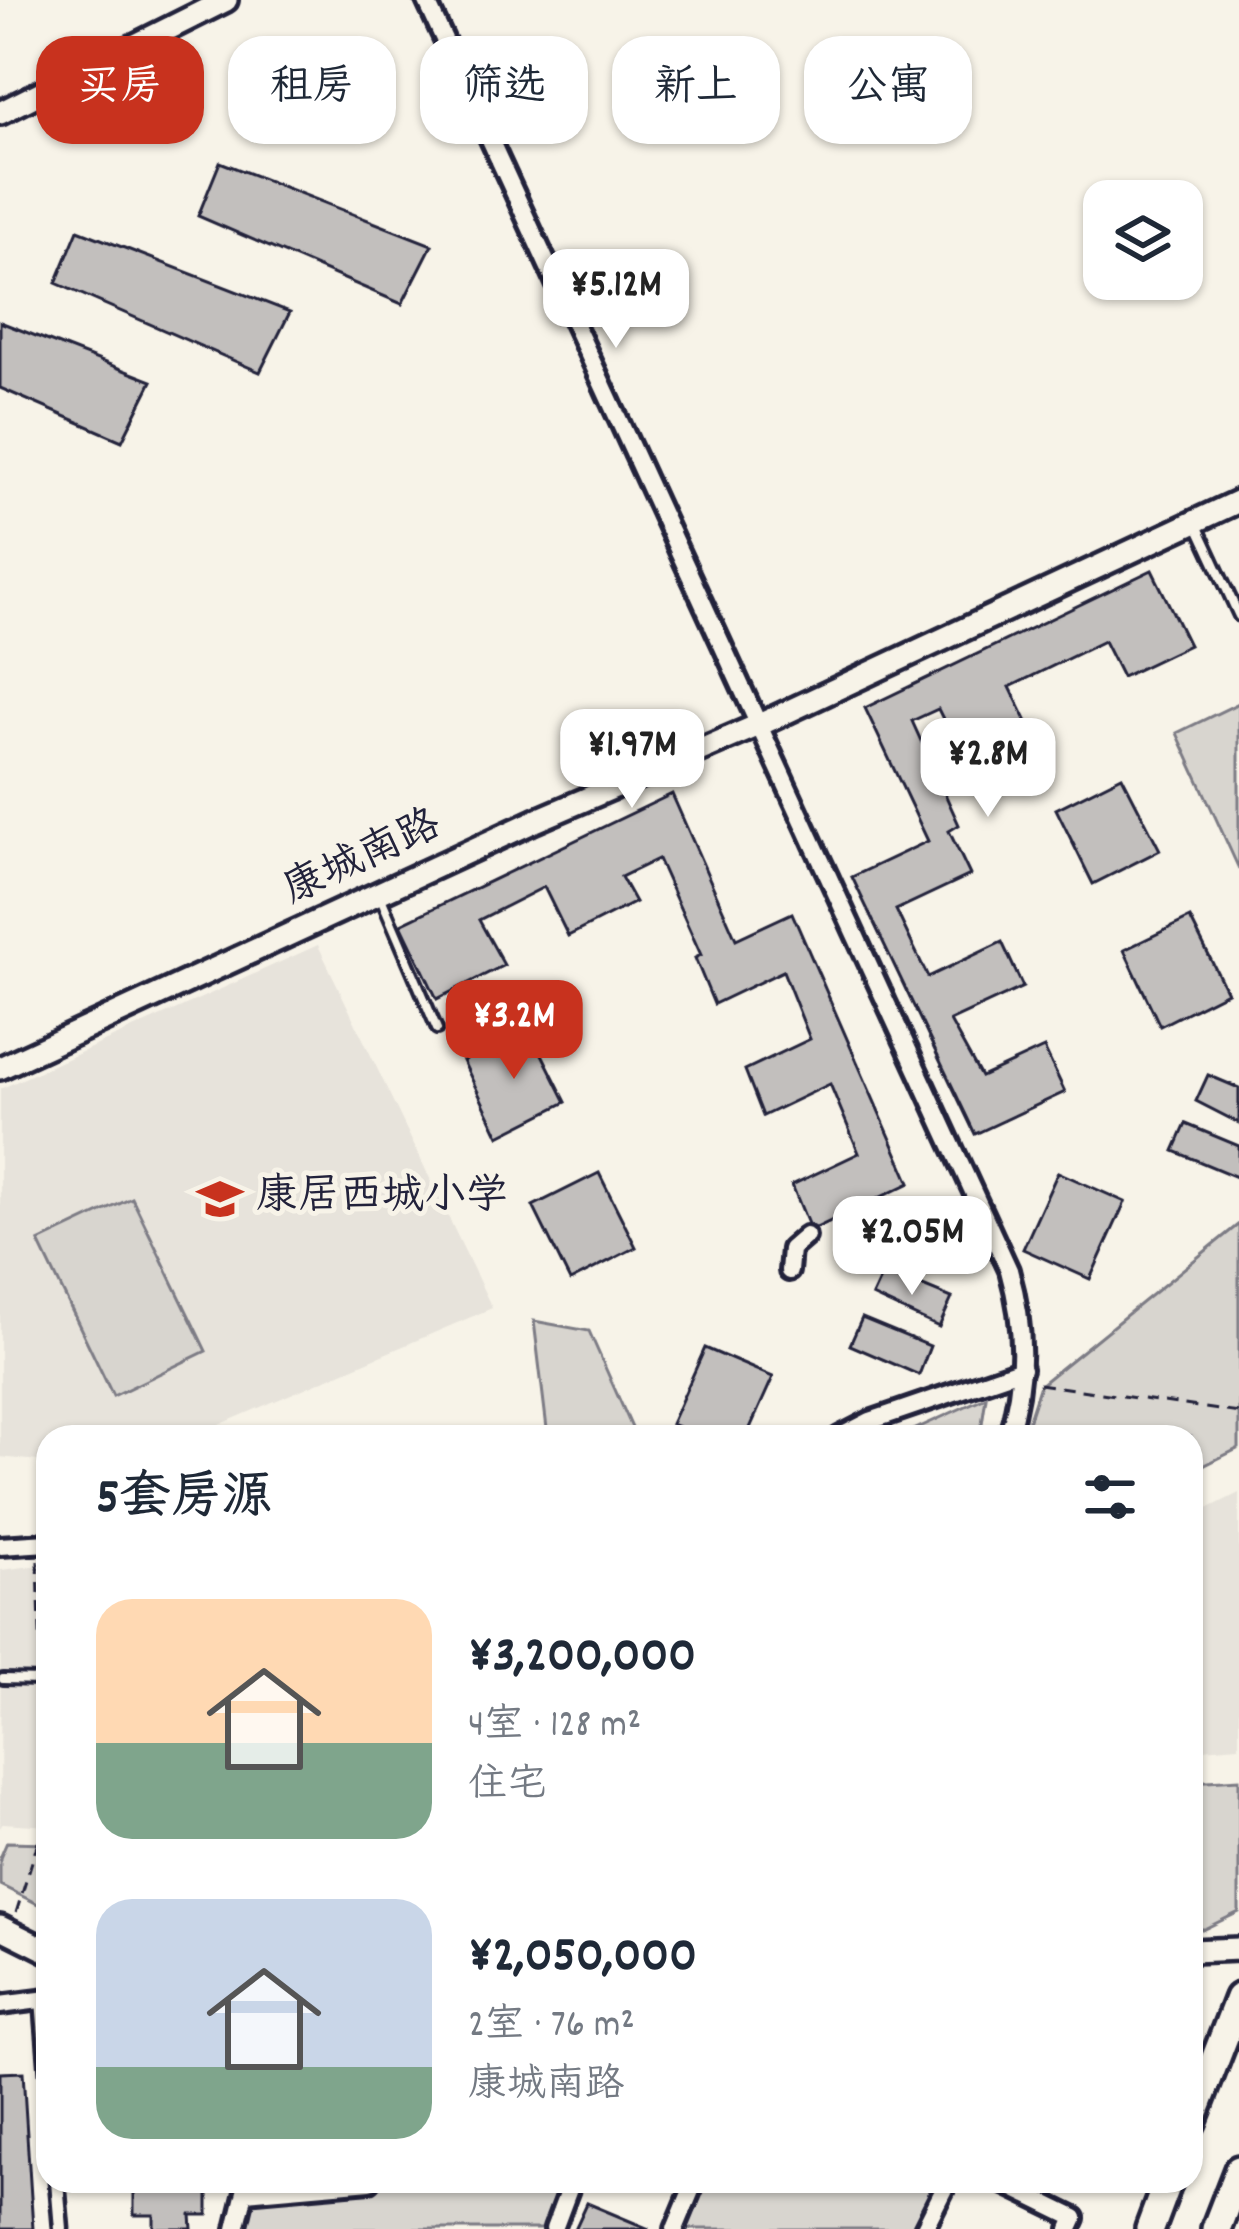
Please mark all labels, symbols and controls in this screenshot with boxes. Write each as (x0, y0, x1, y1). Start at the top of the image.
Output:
chip: 买房 (36, 36, 204, 144)
chip: 租房 (228, 36, 396, 144)
chip: 筛选 (420, 36, 588, 144)
chip: 新上 (612, 36, 780, 144)
chip: 公寓 (804, 36, 972, 144)
map controls (1083, 180, 1203, 300)
button: layers (1083, 180, 1203, 300)
pin: ¥5.12M (518, 249, 714, 351)
text: ¥5.12M (570, 260, 662, 315)
pin: ¥1.97M (534, 709, 730, 811)
pin: ¥2.8M (904, 718, 1072, 820)
text: ¥1.97M (587, 720, 677, 775)
text: ¥2.8M (948, 729, 1028, 784)
street label: 康城南路 (274, 797, 452, 923)
pin: ¥3.2M (430, 980, 598, 1082)
text: ¥3.2M (473, 991, 555, 1046)
place label: 康居西城小学 (256, 1169, 508, 1229)
school or university icon: 康居西城小学 (195, 1174, 245, 1224)
pin: ¥2.05M (814, 1196, 1010, 1298)
text: ¥2.05M (860, 1207, 964, 1262)
icon: filters (1077, 1464, 1143, 1530)
text: 5套房源 (96, 1465, 273, 1537)
text: ¥3,200,000 (468, 1623, 696, 1695)
icon: home (192, 1647, 336, 1791)
text: 4室 · 128 m² (468, 1700, 641, 1755)
text: 住宅 (468, 1760, 546, 1815)
text: ¥2,050,000 (468, 1923, 697, 1995)
icon: home (192, 1947, 336, 2091)
text: 2室 · 76 m² (468, 2000, 635, 2055)
text: 康城南路 (468, 2060, 624, 2115)

